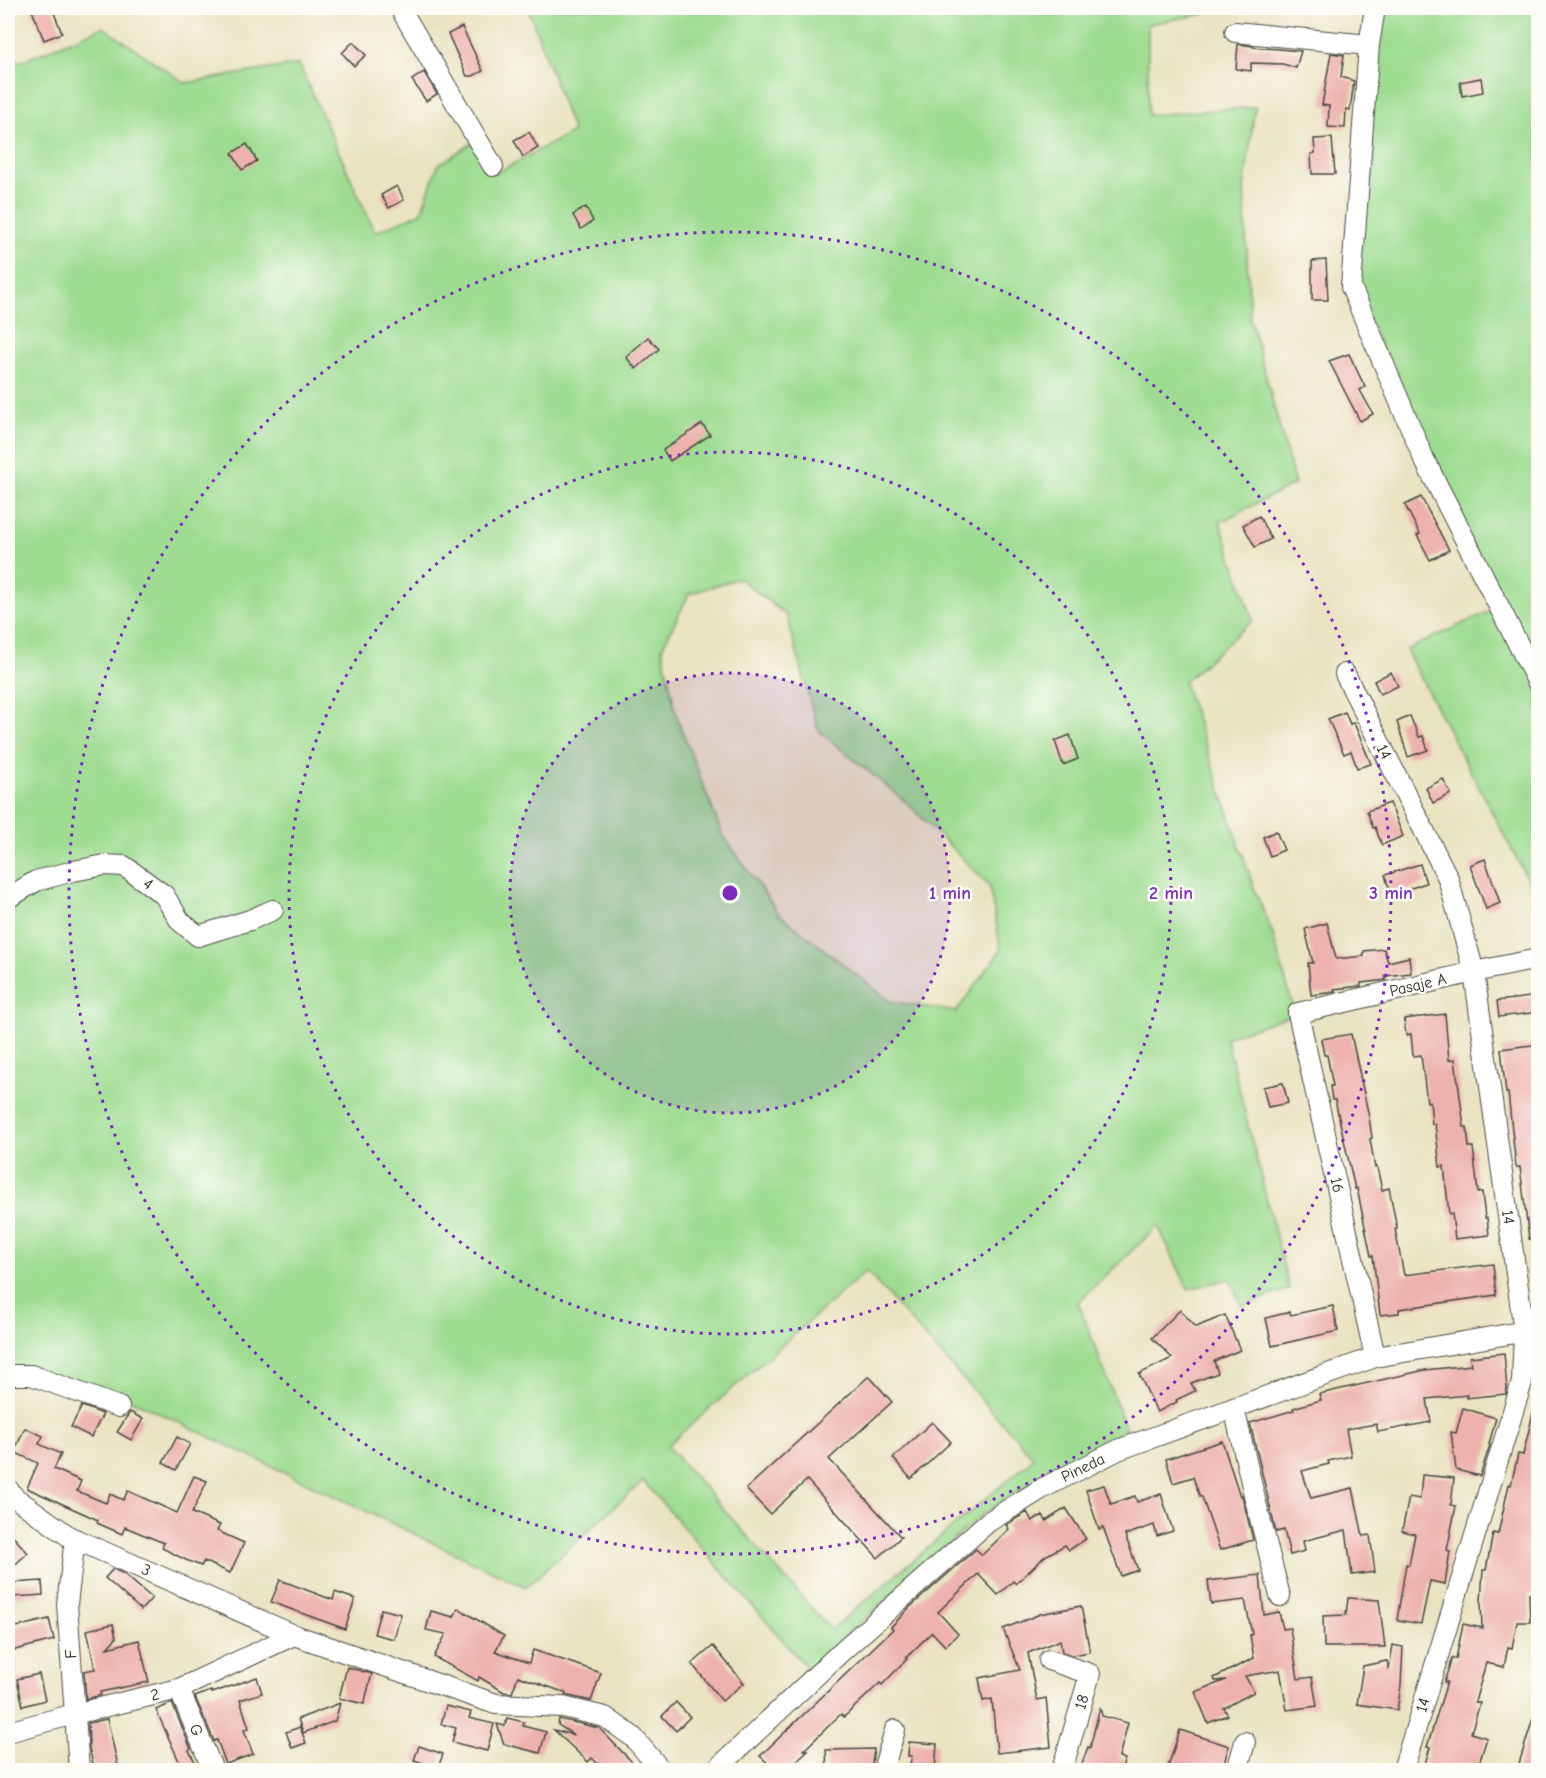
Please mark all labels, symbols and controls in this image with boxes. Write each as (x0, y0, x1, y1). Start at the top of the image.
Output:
street label: 14 (1373, 742, 1395, 762)
street label: 4 (140, 874, 156, 894)
centre of rings (720, 883, 740, 903)
text: 1 min (929, 883, 971, 904)
text: 2 min (1149, 883, 1193, 904)
text: 3 min (1369, 883, 1413, 904)
street label: Pasaje A (1388, 970, 1448, 1000)
street label: 16 (1327, 1176, 1347, 1194)
street label: 14 (1498, 1209, 1518, 1225)
street label: Pineda (1058, 1450, 1108, 1486)
street label: 3 (139, 1560, 153, 1580)
street label: F (62, 1648, 80, 1659)
street label: 2 (149, 1685, 161, 1705)
street label: 18 (1071, 1693, 1093, 1711)
street label: 14 (1412, 1696, 1434, 1714)
street label: G (185, 1721, 207, 1739)

